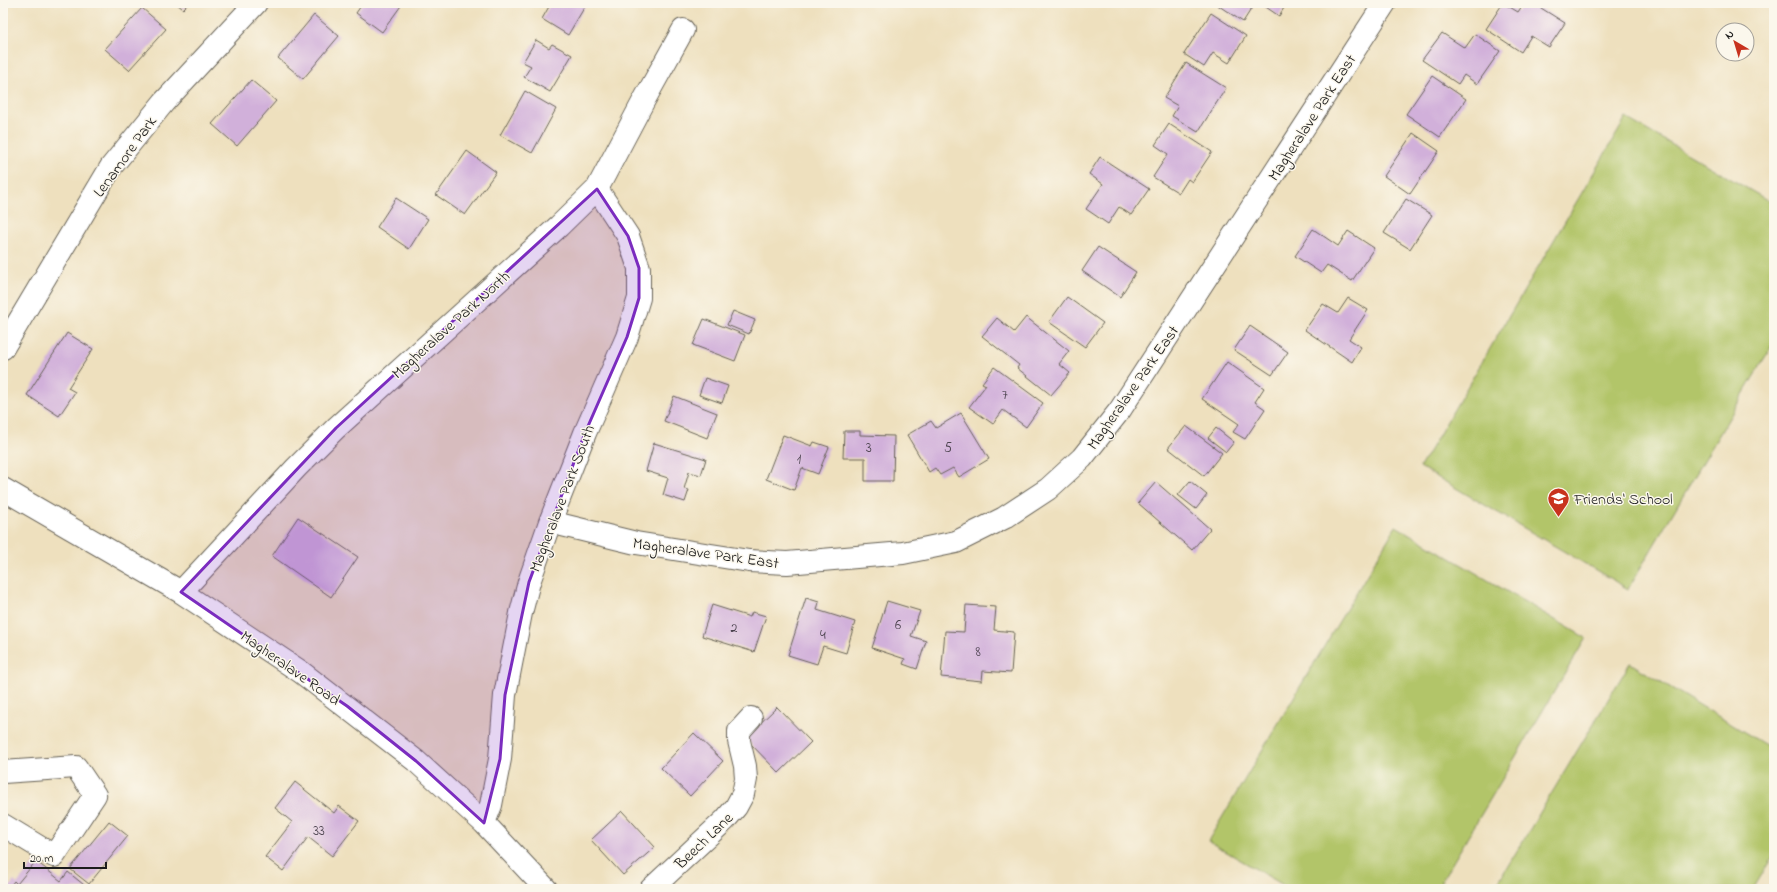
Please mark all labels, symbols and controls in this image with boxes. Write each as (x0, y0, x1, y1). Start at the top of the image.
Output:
north arrow (1715, 22, 1755, 62)
text: N (1722, 26, 1737, 44)
street label: Magheralave Park East (1263, 49, 1363, 186)
street label: Lenamore Park (88, 111, 164, 203)
street label: Magheralave Park North (387, 266, 516, 385)
street label: Magheralave Park East (1082, 320, 1186, 455)
house number: 7 (1002, 385, 1008, 406)
street label: Magheralave Park South (524, 422, 602, 576)
house number: 3 (866, 438, 872, 459)
house number: 5 (944, 438, 952, 459)
house number: 1 (797, 449, 802, 470)
school or university icon: Friends' School (1546, 485, 1572, 518)
place label: Friends' School (1573, 488, 1673, 512)
street label: Magheralave Park East (631, 532, 781, 576)
house number: 6 (895, 615, 901, 636)
house number: 2 (731, 618, 738, 639)
street label: Magheralave Road (235, 625, 345, 712)
house number: 4 (820, 625, 826, 646)
house number: 8 (975, 642, 981, 663)
street label: Beech Lane (669, 807, 740, 876)
house number: 33 (313, 821, 325, 842)
scale bar (24, 844, 106, 870)
text: 20 m (30, 850, 53, 868)

